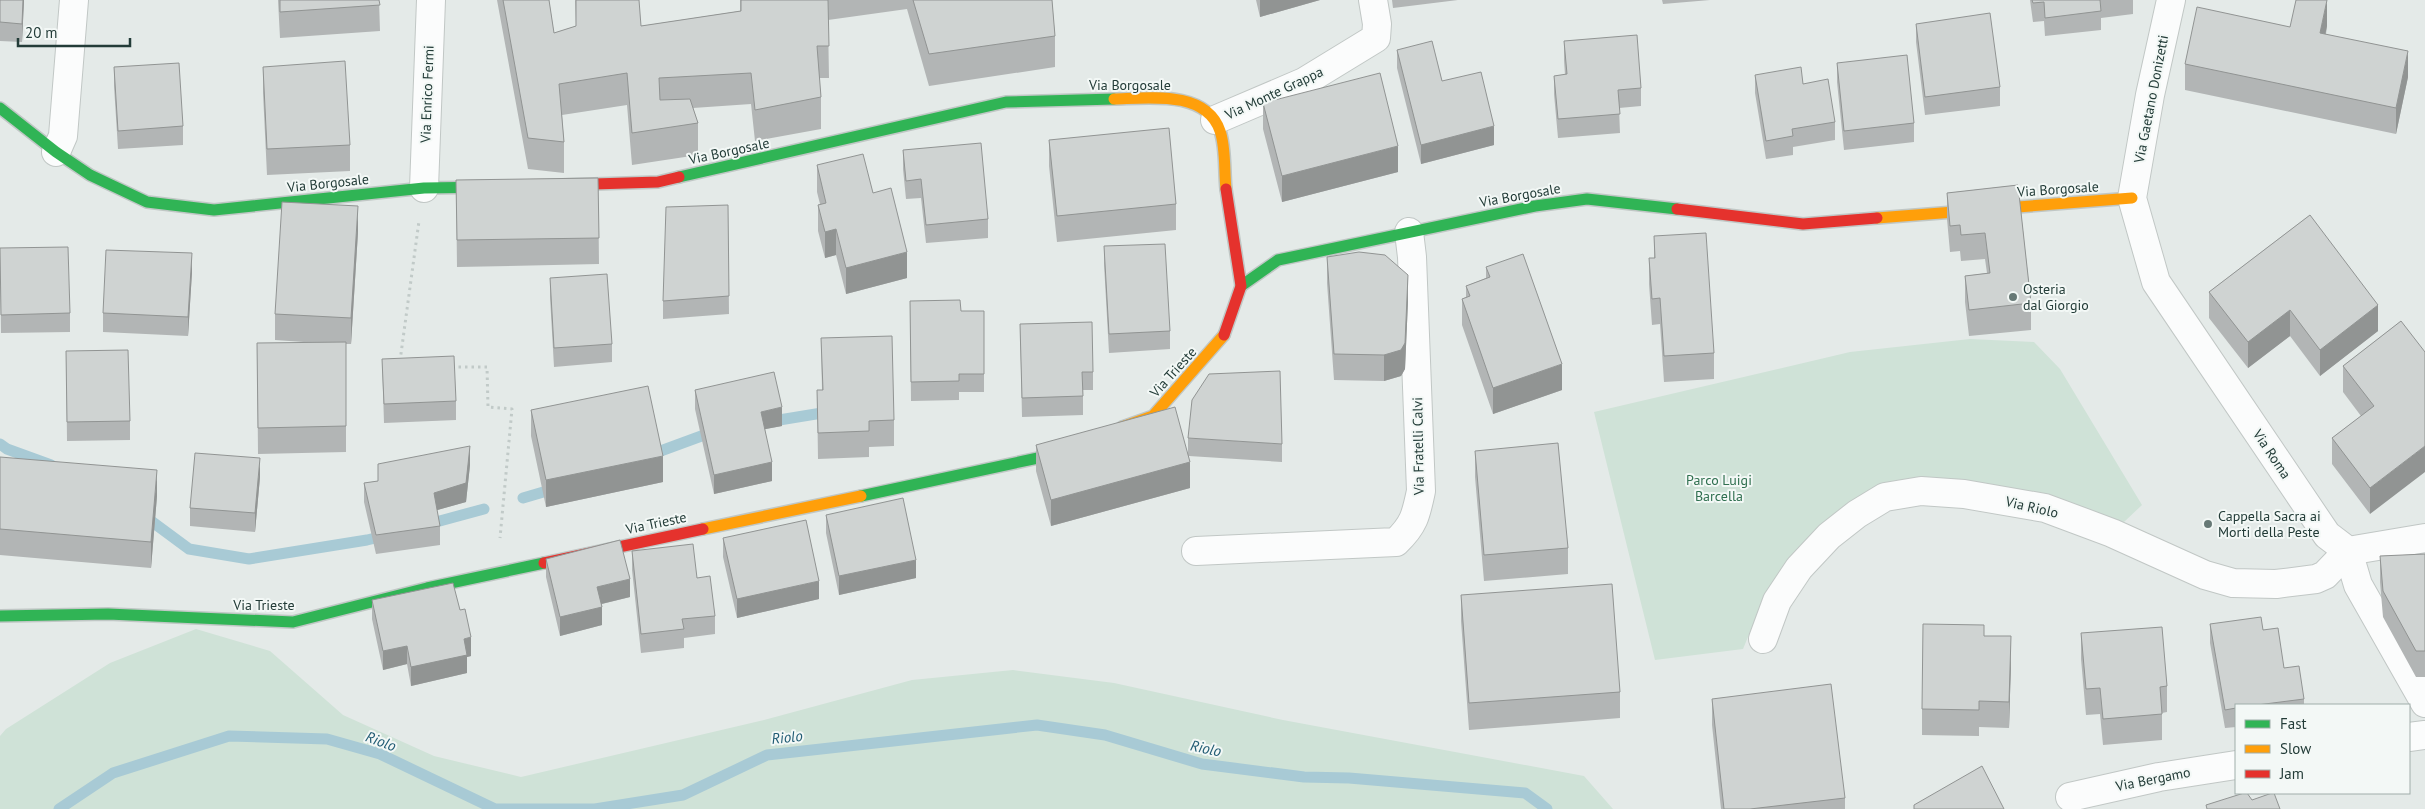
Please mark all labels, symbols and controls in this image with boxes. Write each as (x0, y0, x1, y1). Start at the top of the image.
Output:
scale bar (18, 15, 130, 47)
text: 20 m (25, 23, 58, 42)
street label: Via Gaetano Donizetti (2130, 33, 2172, 166)
street label: Via Enrico Fermi (416, 45, 438, 144)
street label: Via Monte Grappa (1221, 62, 1326, 124)
street label: Via Borgosale (1088, 76, 1171, 94)
street label: Via Borgosale (686, 134, 771, 169)
street label: Via Borgosale (285, 170, 370, 196)
street label: Via Borgosale (2016, 177, 2099, 201)
street label: Via Borgosale (1477, 179, 1562, 211)
place label: Osteria dal Giorgio (2023, 280, 2089, 314)
marker: Osteria dal Giorgio (2007, 291, 2019, 303)
street label: Via Trieste (1145, 343, 1200, 402)
street label: Via Fratelli Calvi (1408, 397, 1428, 496)
street label: Via Roma (2248, 425, 2295, 482)
park label: Parco Luigi Barcella (1686, 471, 1752, 505)
street label: Via Riolo (2003, 492, 2060, 522)
place label: Cappella Sacra ai Morti della Peste (2218, 507, 2321, 541)
street label: Via Trieste (623, 508, 688, 538)
marker: Cappella Sacra ai Morti della Peste (2202, 518, 2214, 530)
street label: Via Trieste (232, 596, 295, 614)
legend (2235, 704, 2410, 794)
text: Fast (2280, 714, 2307, 733)
water label: Riolo (771, 726, 803, 748)
water label: Riolo (363, 727, 399, 755)
water label: Riolo (1189, 735, 1223, 761)
text: Slow (2280, 739, 2311, 758)
street label: Via Bergamo (2113, 763, 2192, 795)
text: Jam (2279, 764, 2304, 783)

